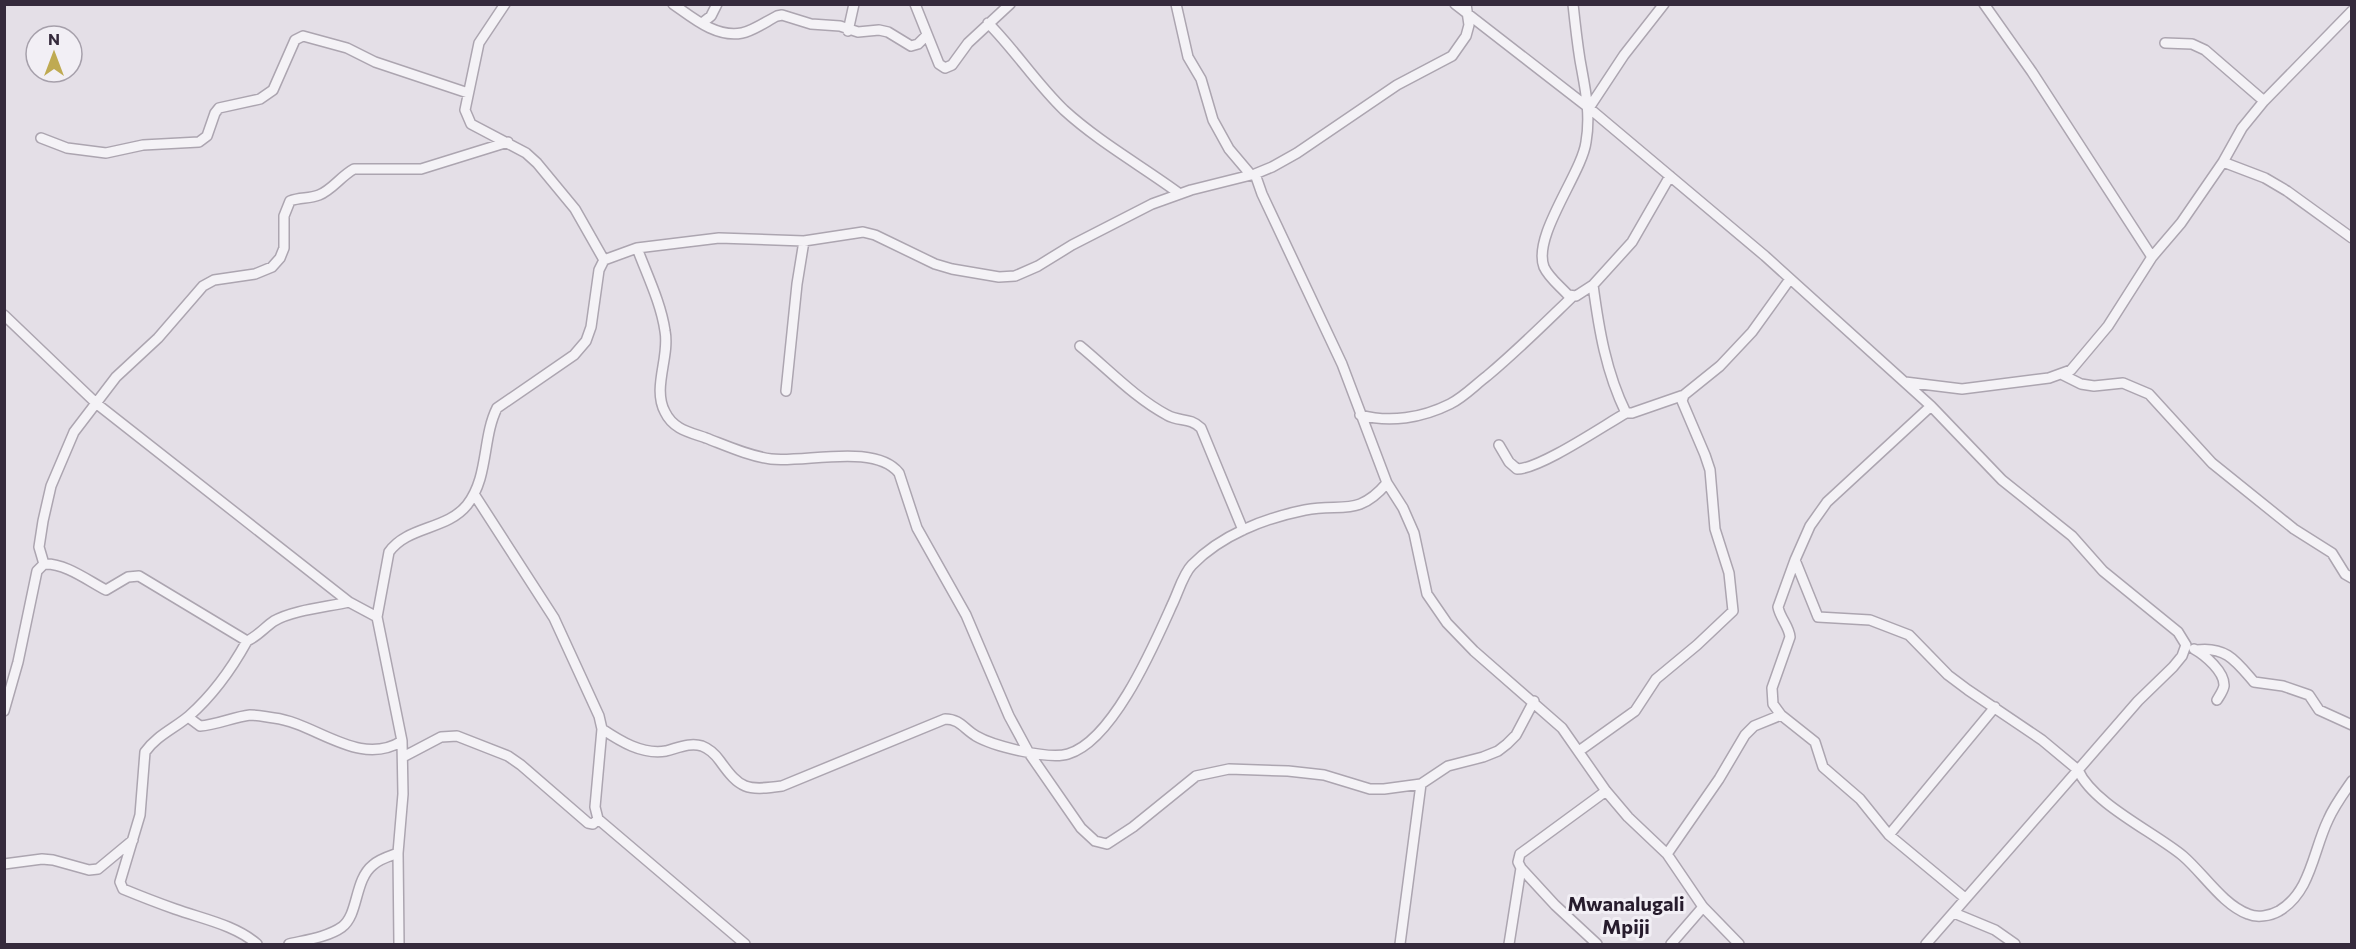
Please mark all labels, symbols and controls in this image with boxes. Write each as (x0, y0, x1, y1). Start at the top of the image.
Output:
north arrow (24, 24, 84, 84)
text: N (48, 29, 60, 48)
district label: Mwanalugali Mpiji (1568, 891, 1684, 938)

